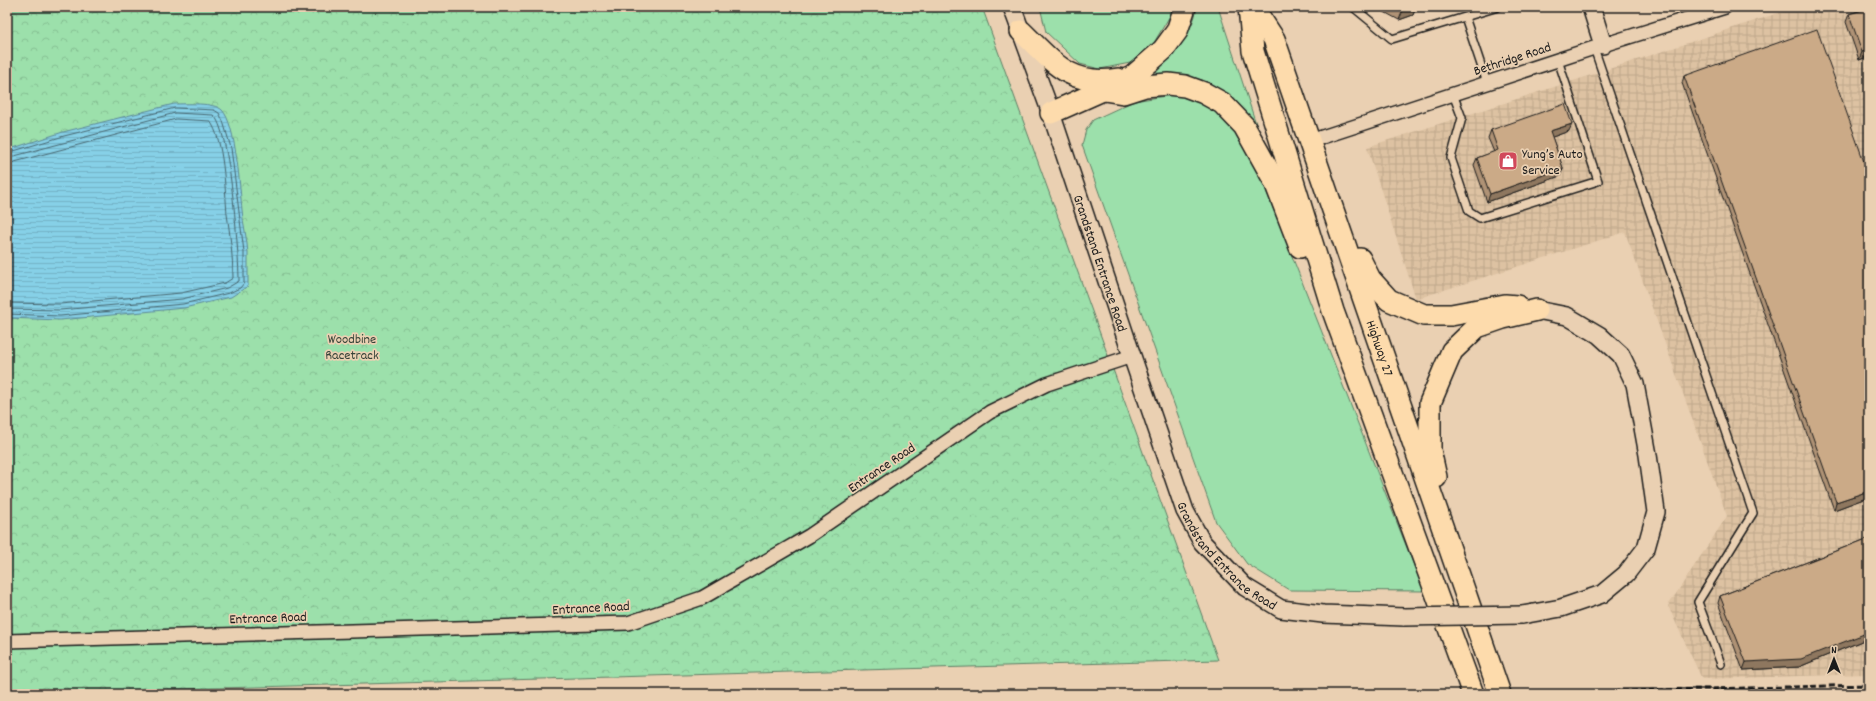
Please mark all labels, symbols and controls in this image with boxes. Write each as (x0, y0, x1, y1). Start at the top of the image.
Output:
street label: Bethridge Road (1471, 38, 1554, 82)
place label: Yung’s Auto Service (1522, 145, 1583, 181)
shop icon: Yung’s Auto Service (1497, 150, 1519, 172)
street label: Grandstand Entrance Road (1067, 192, 1131, 335)
street label: Highway 27 (1360, 318, 1398, 379)
park label: Woodbine Racetrack (325, 330, 379, 366)
street label: Entrance Road (844, 439, 920, 499)
street label: Grandstand Entrance Road (1171, 499, 1280, 616)
street label: Entrance Road (552, 597, 630, 621)
street label: Entrance Road (229, 608, 307, 630)
north arrow (1814, 639, 1854, 679)
text: N (1831, 643, 1837, 659)

